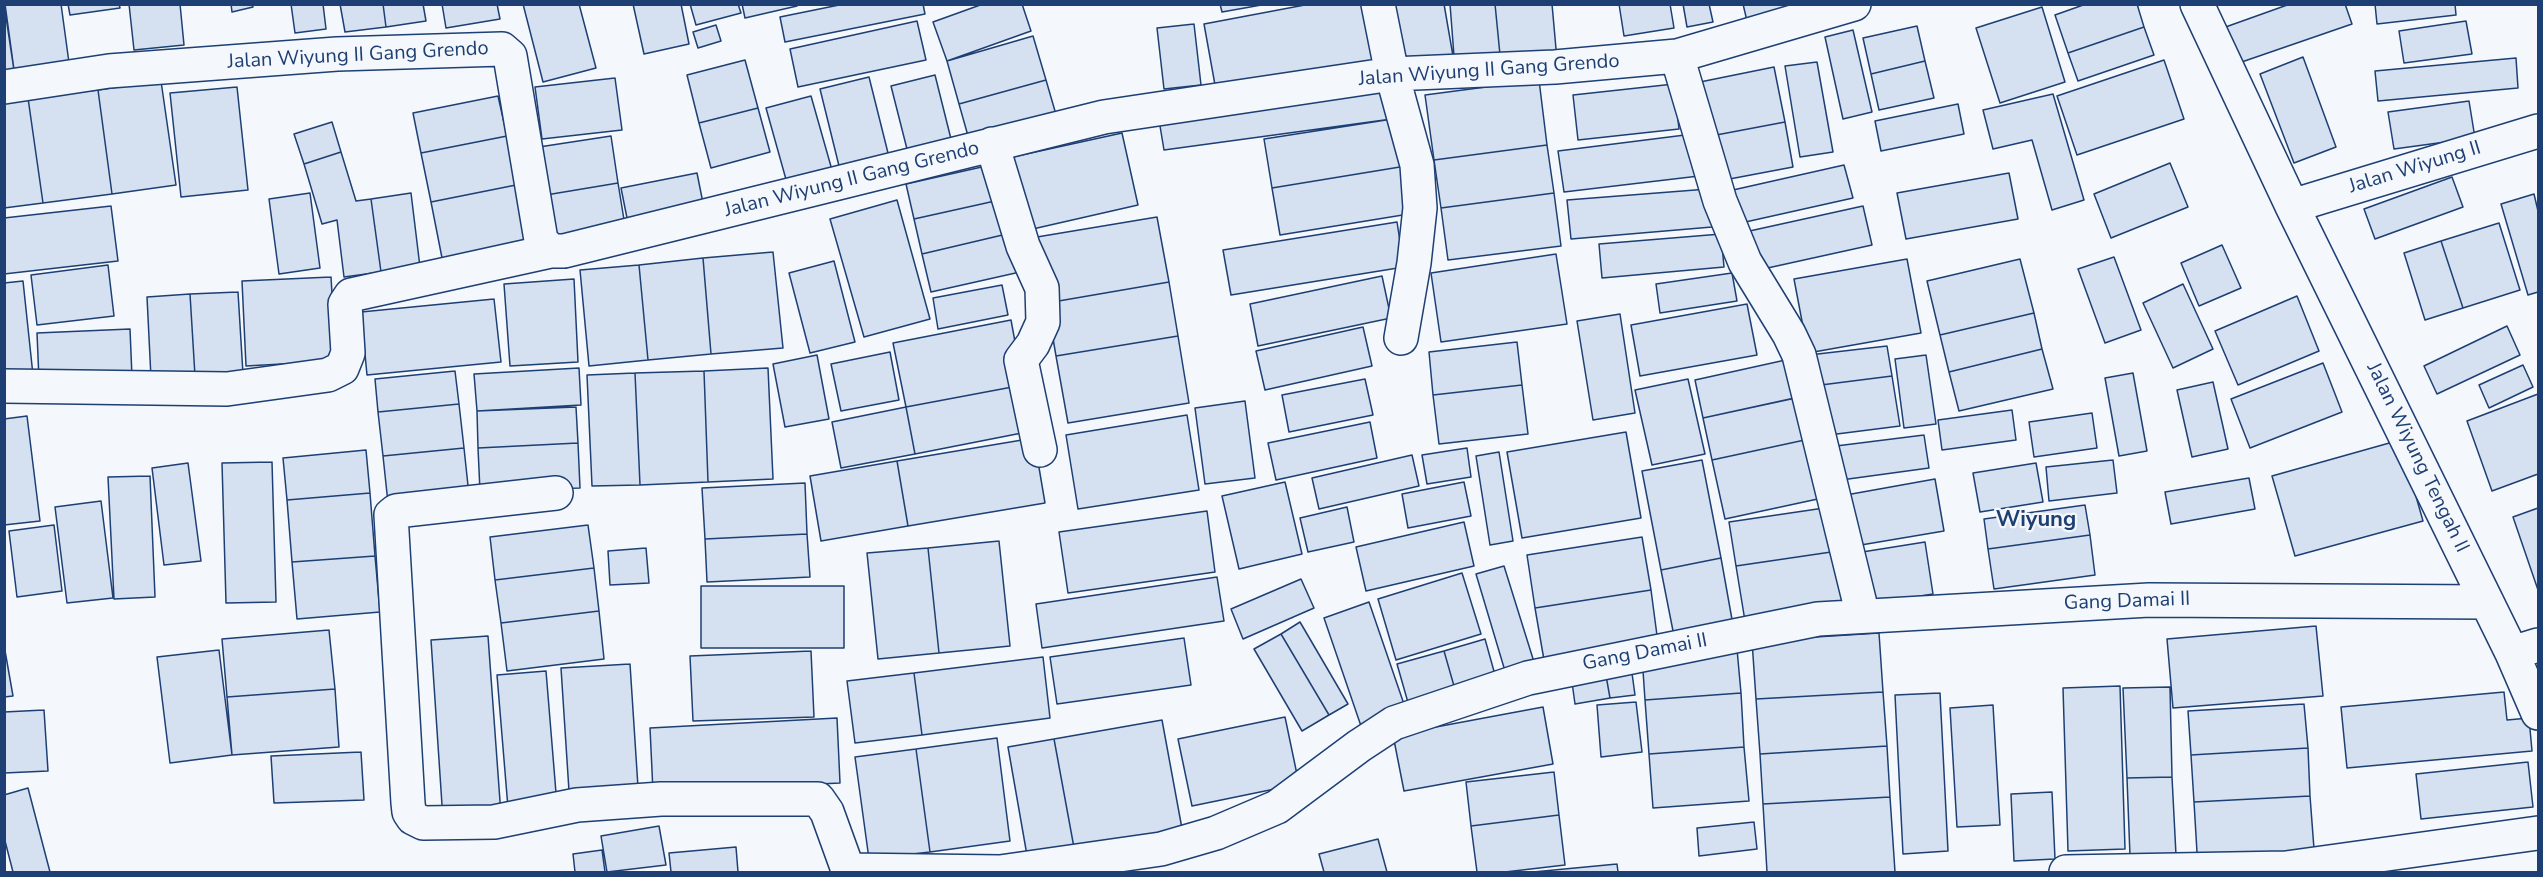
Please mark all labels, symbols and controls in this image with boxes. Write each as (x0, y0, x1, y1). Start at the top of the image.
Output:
street label: Jalan Wiyung II Gang Grendo (227, 37, 489, 75)
street label: Jalan Wiyung II Gang Grendo (1358, 50, 1620, 92)
street label: Jalan Wiyung II Gang Grendo (722, 137, 982, 223)
street label: Jalan Wiyung II (2346, 137, 2484, 199)
street label: Jalan Wiyung Tengah II (2361, 359, 2473, 557)
district label: Wiyung (1996, 508, 2076, 534)
street label: Gang Damai II (2063, 588, 2191, 616)
street label: Gang Damai II (1581, 629, 1709, 677)

